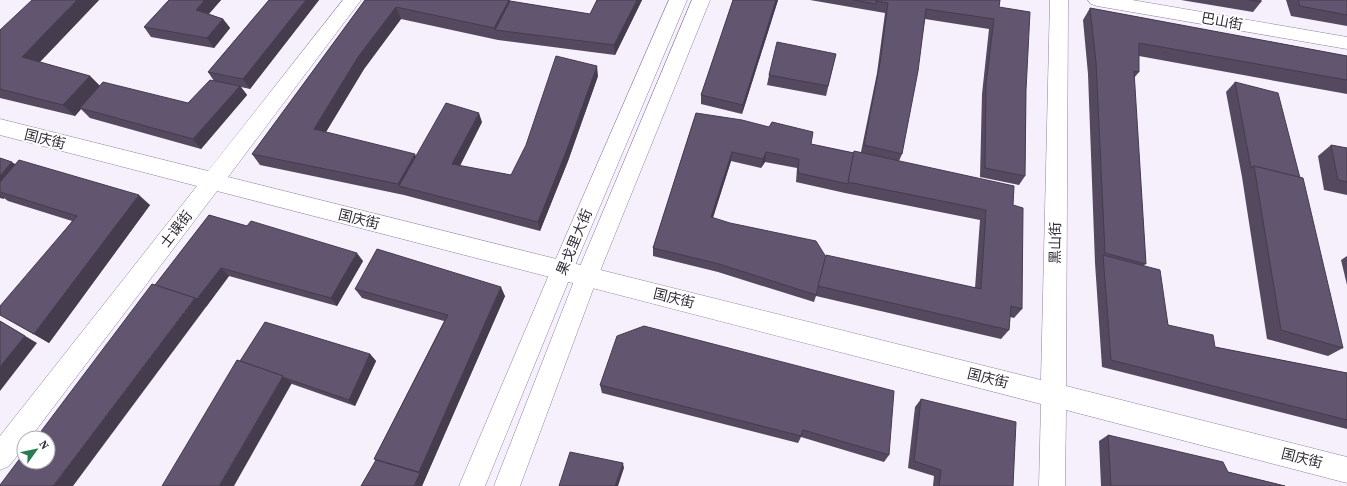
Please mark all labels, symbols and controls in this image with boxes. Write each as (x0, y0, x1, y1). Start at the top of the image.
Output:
street label: 巴山街 (1200, 8, 1244, 34)
street label: 国庆街 (22, 124, 68, 154)
street label: 国庆街 (336, 204, 382, 234)
street label: 士课街 (155, 206, 197, 252)
street label: 果戈里大街 (551, 206, 597, 278)
street label: 黑山街 (1045, 222, 1065, 264)
street label: 国庆街 (651, 283, 697, 313)
street label: 国庆街 (965, 363, 1011, 393)
north arrow (16, 430, 56, 470)
text: N (35, 437, 52, 452)
street label: 国庆街 (1279, 443, 1325, 473)

